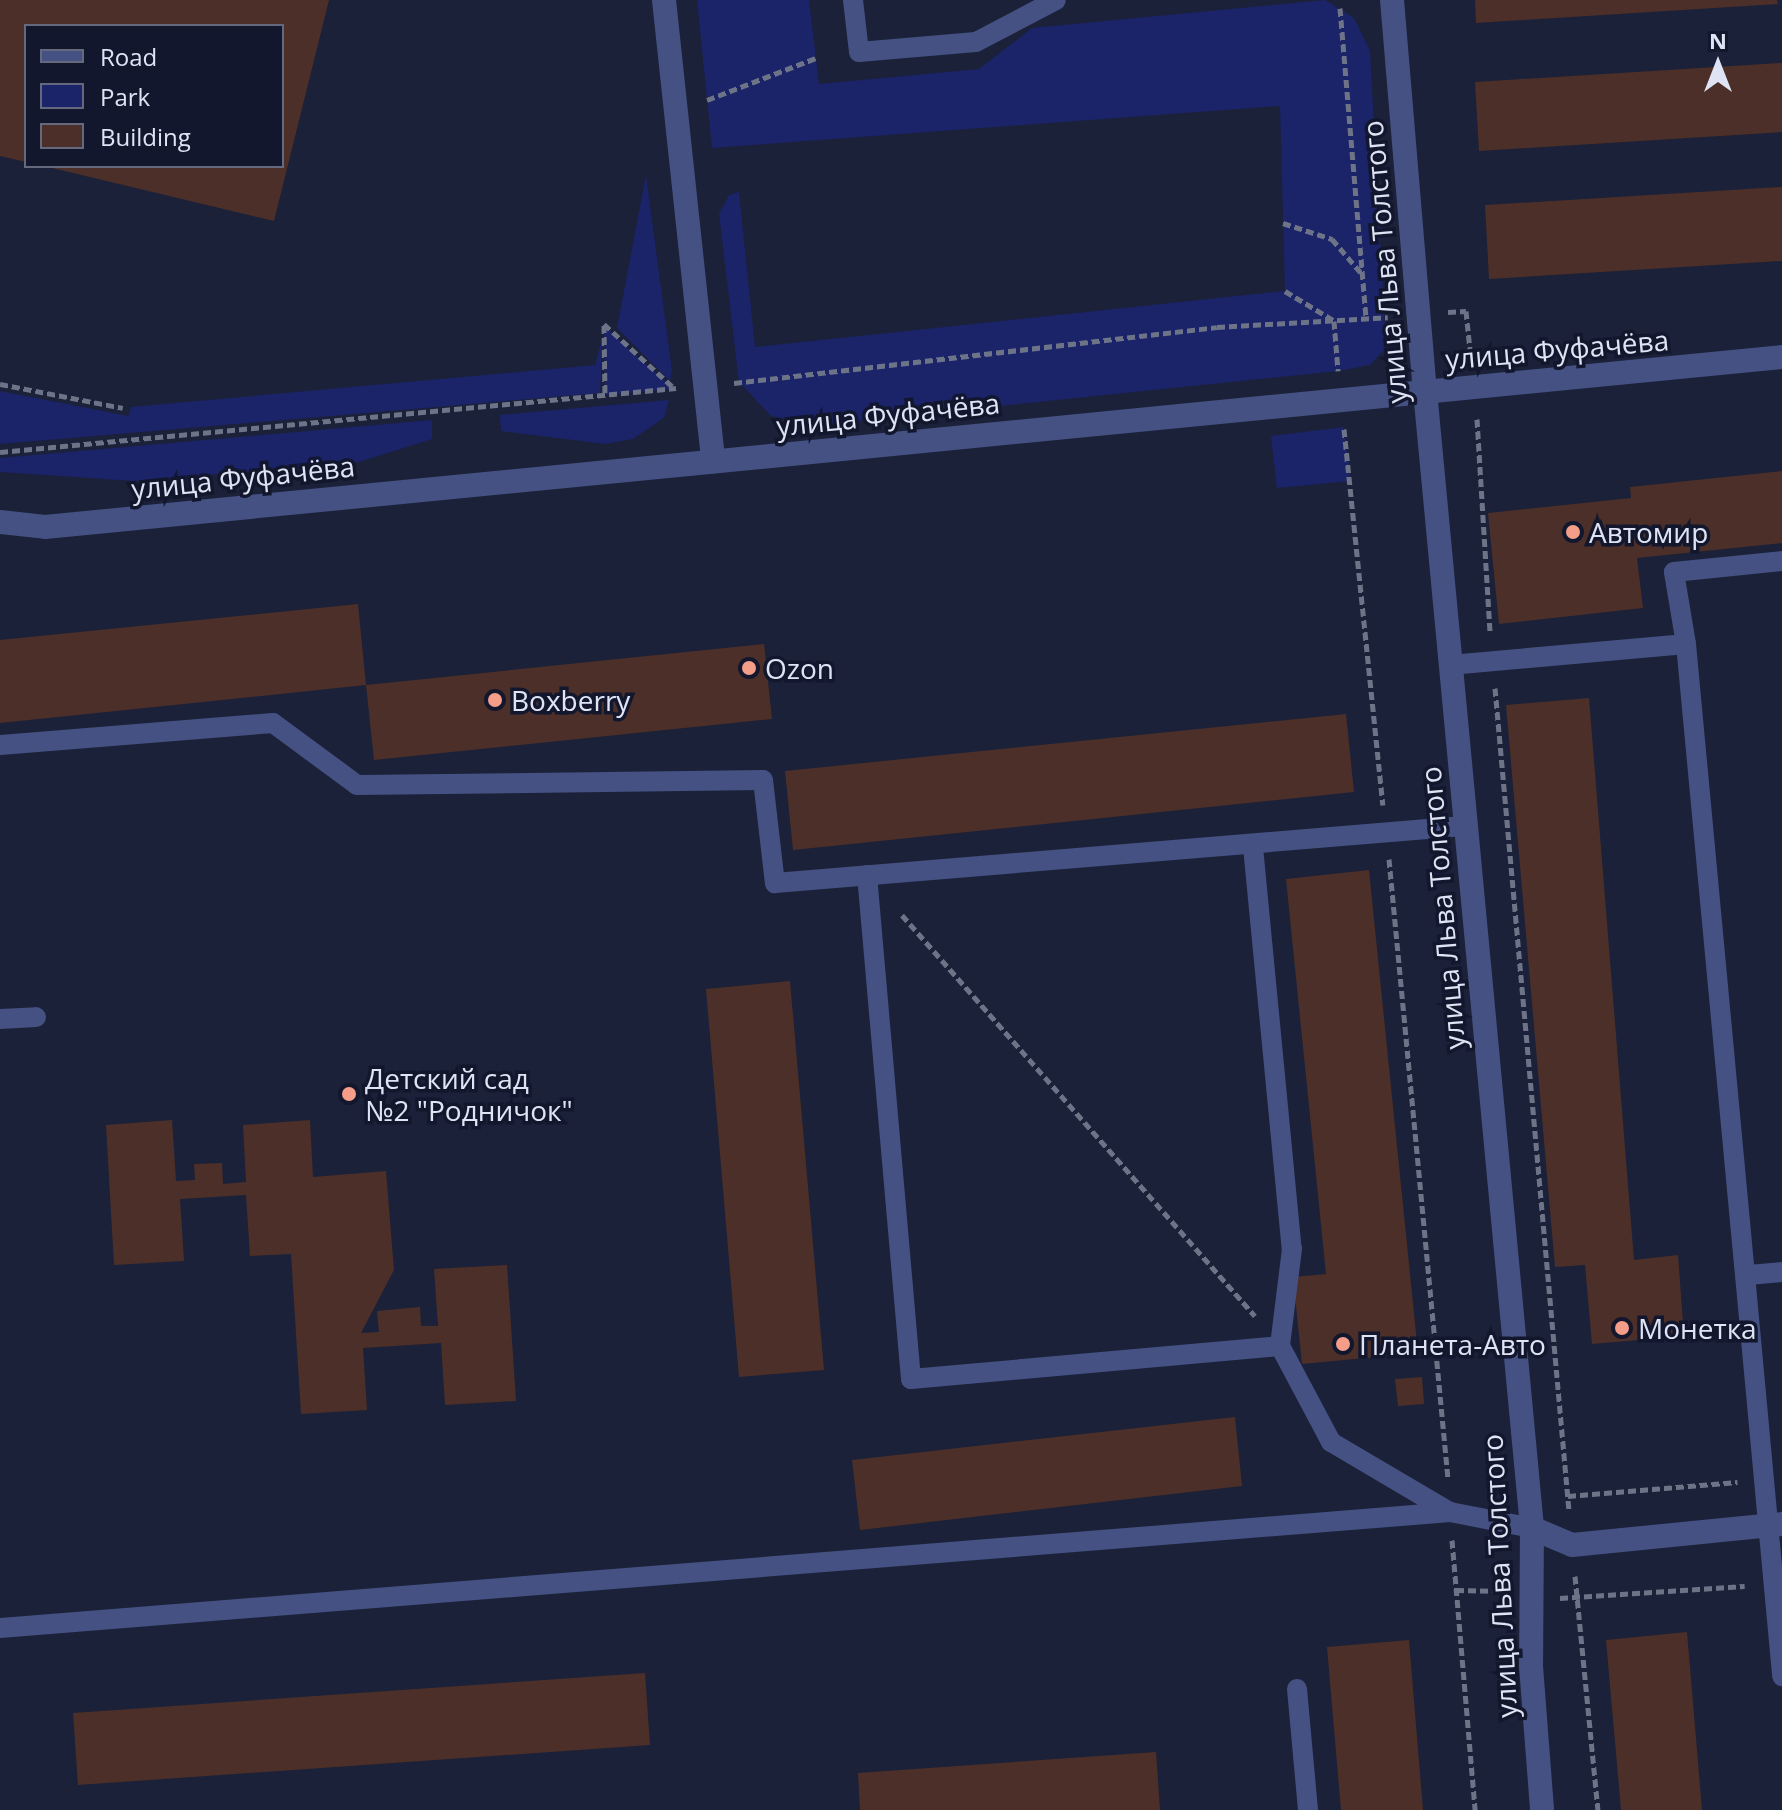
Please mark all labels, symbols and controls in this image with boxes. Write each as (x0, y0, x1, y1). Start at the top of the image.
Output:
legend (24, 24, 284, 168)
north arrow (1678, 24, 1758, 104)
text: N (1709, 25, 1727, 55)
text: Road (100, 40, 157, 73)
text: Park (100, 80, 150, 113)
street label: улица Льва Толстого (1355, 119, 1413, 405)
text: Building (100, 120, 191, 153)
street label: улица Фуфачёва (1444, 322, 1670, 376)
street label: улица Фуфачёва (775, 386, 1001, 442)
street label: улица Фуфачёва (130, 449, 356, 505)
place label: Автомир (1589, 515, 1708, 549)
marker: Автомир (1564, 523, 1582, 541)
place label: Ozon (765, 651, 834, 685)
marker: Ozon (740, 659, 758, 677)
place label: Boxberry (511, 683, 630, 717)
marker: Boxberry (486, 691, 504, 709)
street label: улица Льва Толстого (1413, 765, 1471, 1051)
place label: Детский сад №2 "Родничок" (365, 1061, 573, 1127)
marker: Детский сад №2 "Родничок" (340, 1085, 358, 1103)
place label: Монетка (1638, 1311, 1757, 1345)
marker: Монетка (1613, 1319, 1631, 1337)
place label: Планета-Авто (1359, 1327, 1546, 1361)
marker: Планета-Авто (1334, 1335, 1352, 1353)
street label: улица Льва Толстого (1475, 1433, 1523, 1719)

